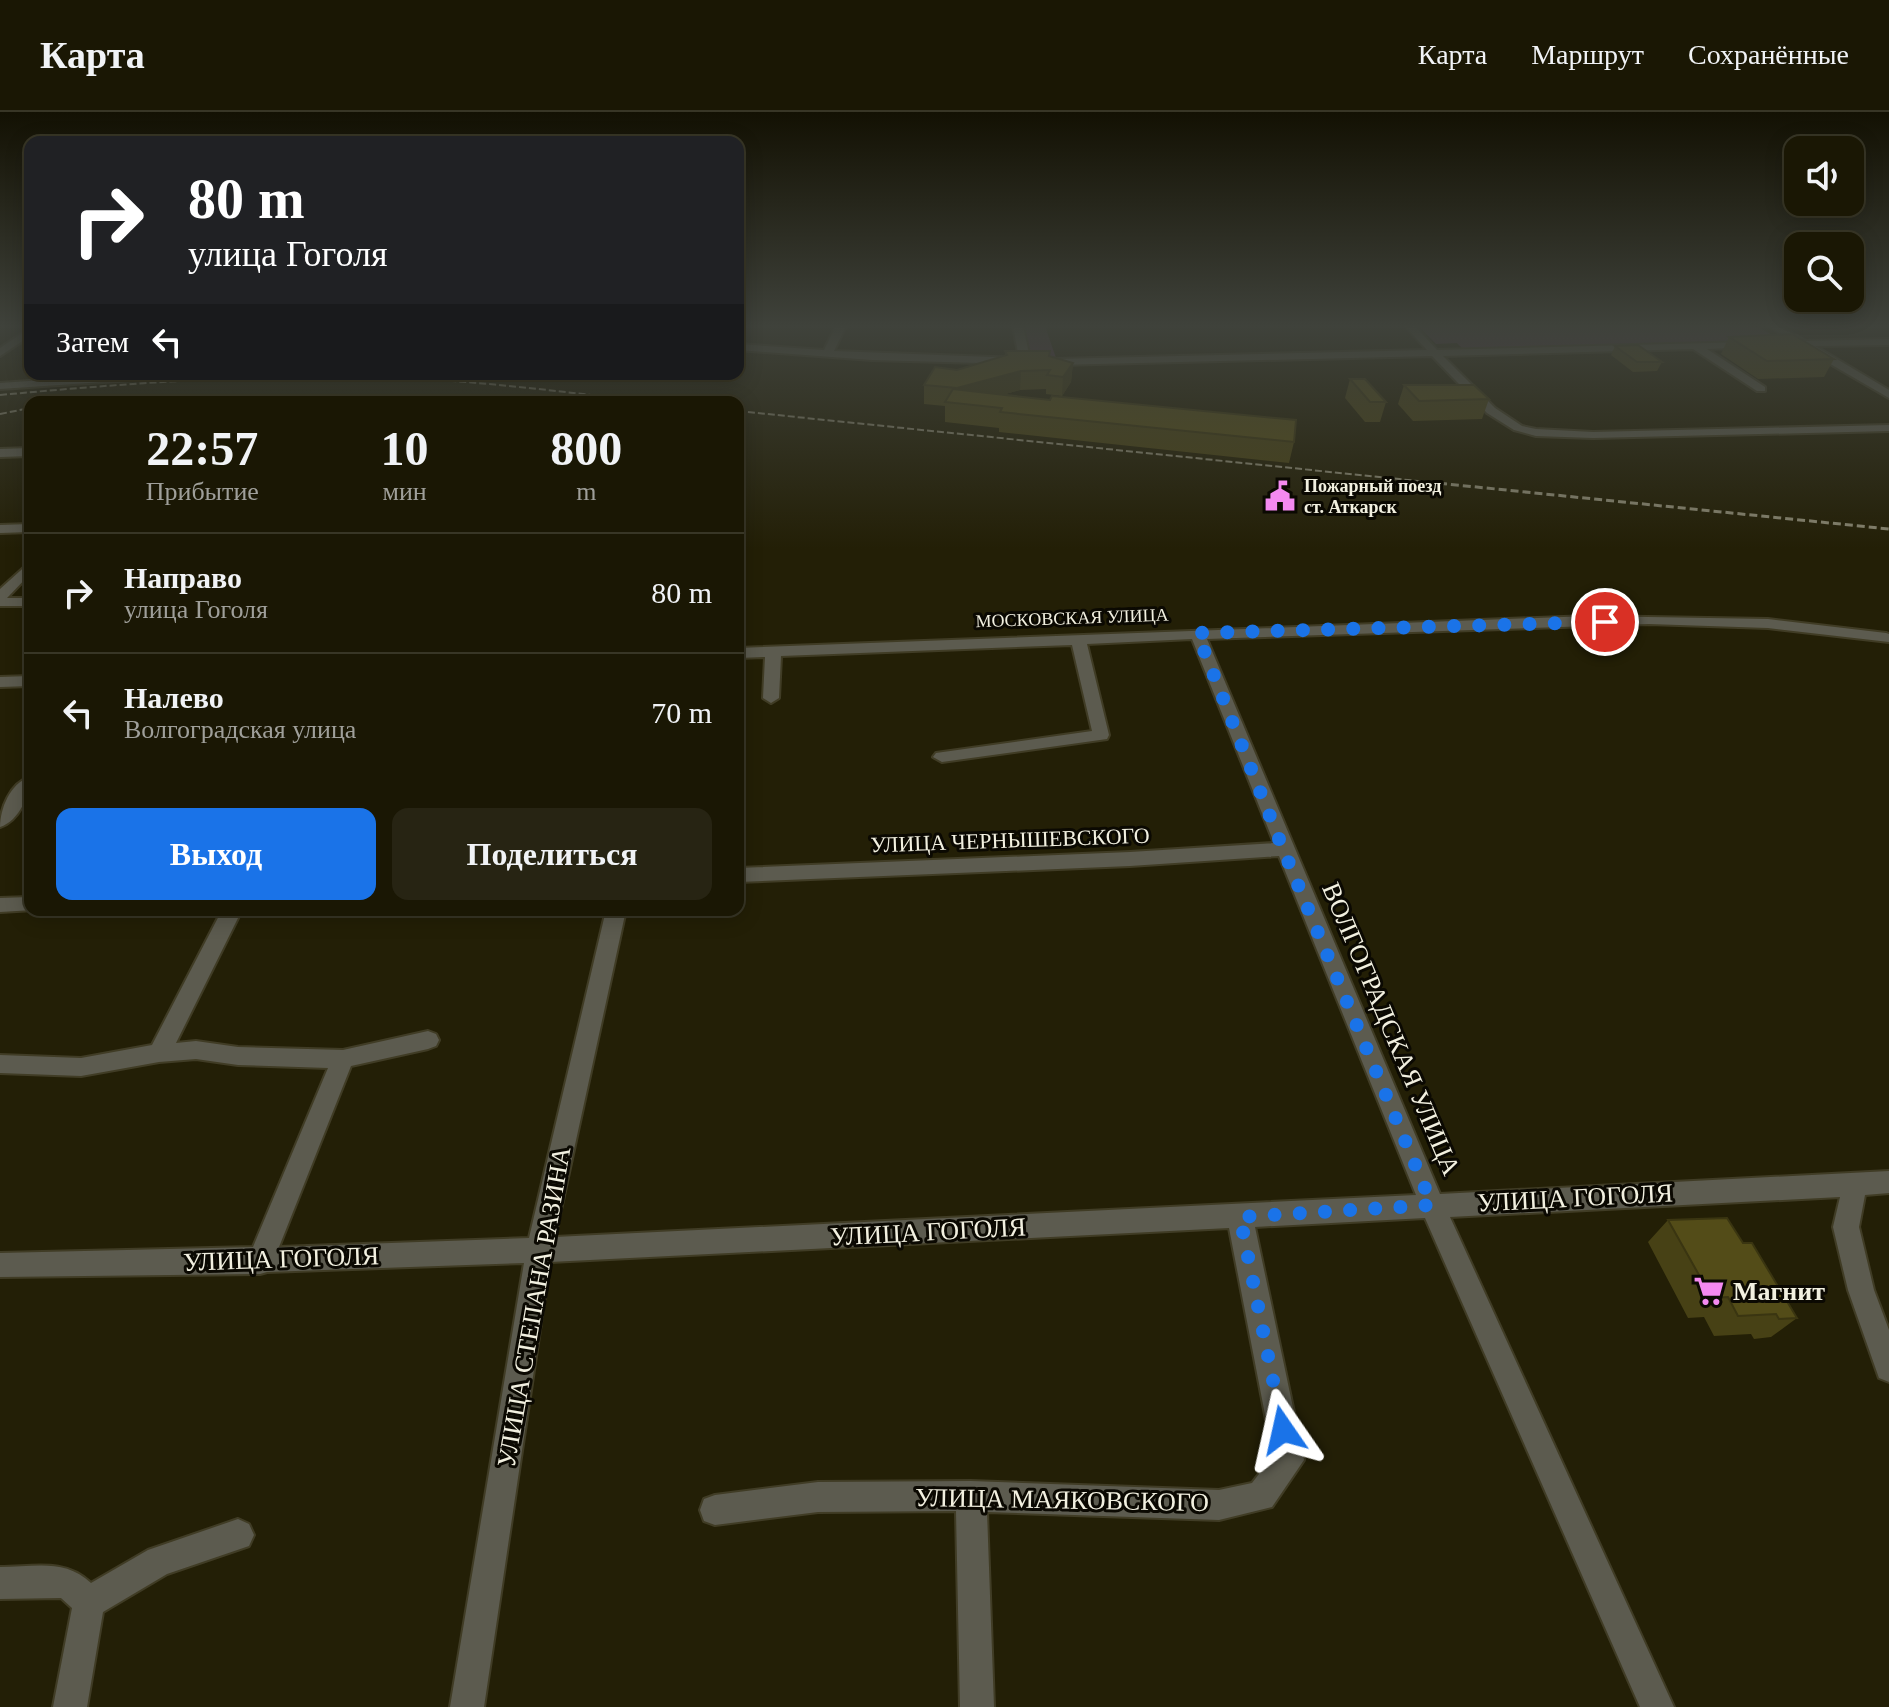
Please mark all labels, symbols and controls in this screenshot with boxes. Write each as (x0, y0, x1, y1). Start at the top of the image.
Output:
text: Карта (40, 34, 145, 76)
text: Карта (1418, 39, 1487, 70)
text: Маршрут (1531, 39, 1644, 70)
text: Сохранённые (1688, 39, 1849, 70)
map controls (1784, 136, 1864, 312)
button: sound (1784, 136, 1864, 216)
icon: right (56, 168, 160, 272)
text: 80 m (188, 168, 305, 230)
button: search (1784, 232, 1864, 312)
text: улица Гоголя (188, 234, 387, 274)
icon: left (145, 320, 189, 364)
text: Затем (56, 325, 129, 358)
text: 22:57 (146, 422, 258, 475)
text: 10 (381, 422, 429, 475)
text: 800 (550, 422, 622, 475)
place label: Пожарный поезд ст. Аткарск (1304, 476, 1441, 517)
text: Прибытие (146, 477, 259, 506)
text: мин (382, 477, 427, 506)
text: m (576, 477, 596, 506)
public building icon: Пожарный поезд ст. Аткарск (1263, 479, 1297, 513)
text: Направо (124, 561, 242, 594)
icon: right (56, 571, 100, 615)
text: 80 m (651, 576, 712, 609)
pin (1571, 588, 1639, 656)
text: улица Гоголя (124, 595, 268, 624)
icon: arrive (1583, 600, 1627, 644)
street label: МОСКОВСКАЯ УЛИЦА (975, 605, 1169, 631)
text: Налево (124, 681, 224, 714)
icon: left (56, 691, 100, 735)
text: 70 m (651, 696, 712, 729)
text: Волгоградская улица (124, 715, 356, 744)
button: Выход (56, 808, 376, 900)
button: Поделиться (392, 808, 712, 900)
street label: УЛИЦА ЧЕРНЫШЕВСКОГО (870, 823, 1150, 857)
street label: ВОЛГОГРАДСКАЯ УЛИЦА (1316, 878, 1466, 1180)
street label: УЛИЦА СТЕПАНА РАЗИНА (491, 1144, 577, 1470)
street label: УЛИЦА ГОГОЛЯ (1476, 1178, 1674, 1218)
street label: УЛИЦА ГОГОЛЯ (829, 1212, 1027, 1252)
street label: УЛИЦА ГОГОЛЯ (183, 1241, 379, 1277)
supermarket icon: Магнит (1692, 1274, 1726, 1308)
place label: Магнит (1733, 1277, 1825, 1306)
position arrow (1241, 1388, 1325, 1472)
street label: УЛИЦА МАЯКОВСКОГО (915, 1483, 1209, 1517)

